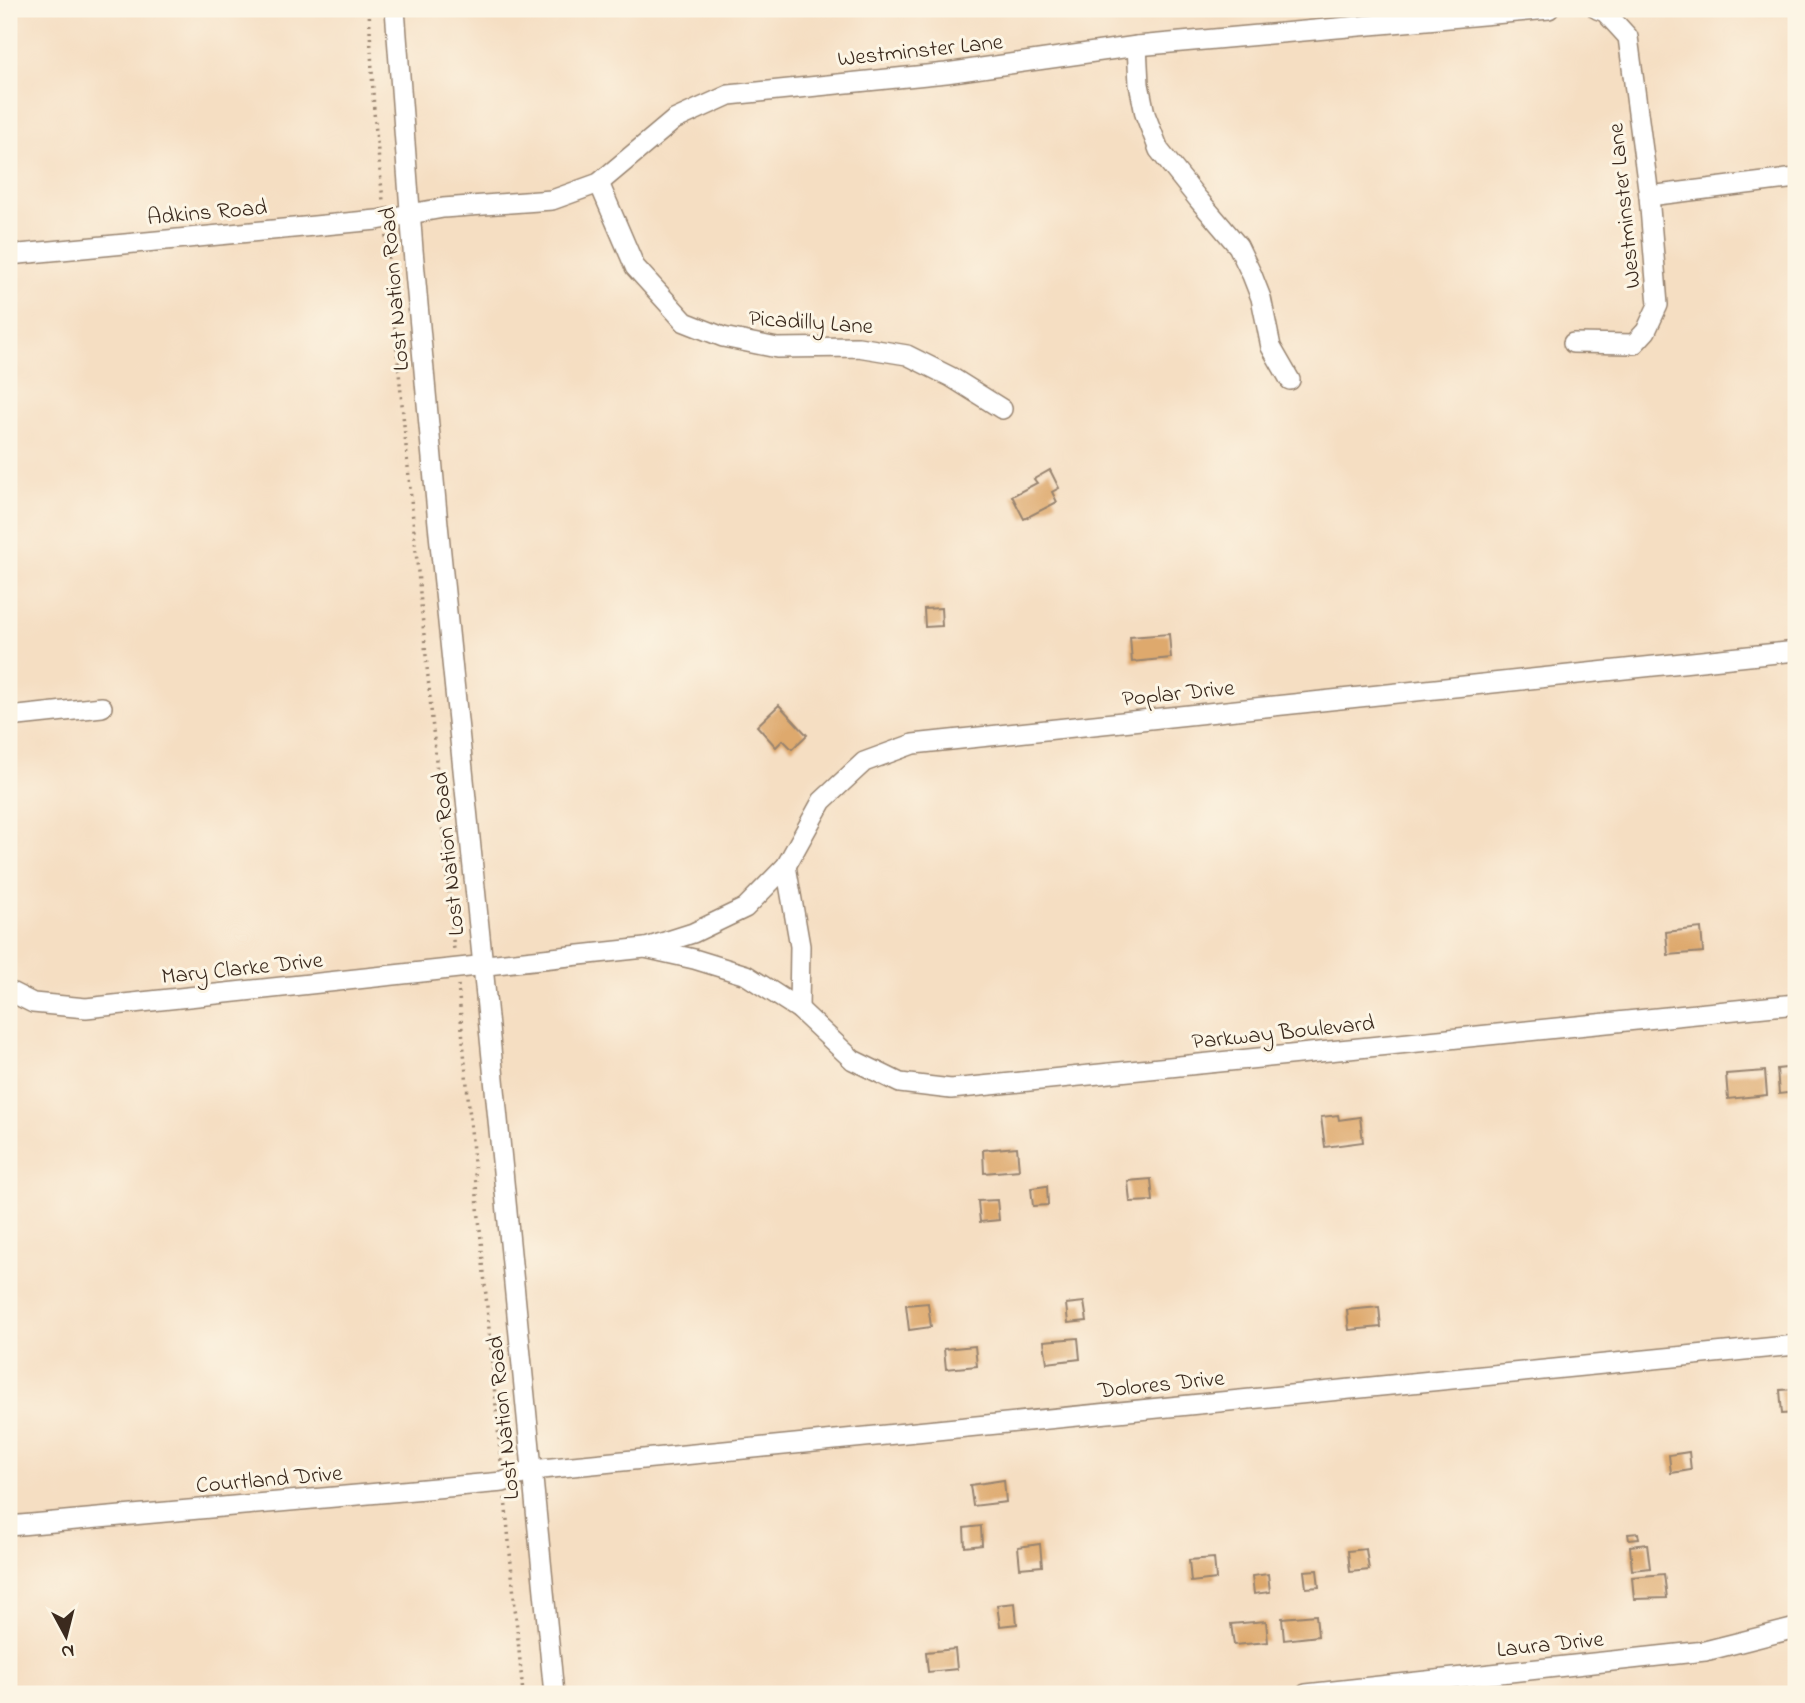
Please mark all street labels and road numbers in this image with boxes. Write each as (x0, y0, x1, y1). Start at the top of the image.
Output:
street label: Westminster Lane (836, 26, 1005, 77)
street label: Westminster Lane (1600, 121, 1651, 290)
street label: Adkins Road (146, 192, 269, 235)
street label: Lost Nation Road (372, 205, 419, 372)
street label: Picadilly Lane (747, 303, 875, 346)
street label: Poplar Drive (1120, 672, 1237, 717)
street label: Lost Nation Road (424, 770, 474, 937)
street label: Mary Clarke Drive (160, 945, 326, 996)
street label: Parkway Boulevard (1190, 1007, 1377, 1061)
street label: Lost Nation Road (479, 1334, 529, 1501)
street label: Dolores Drive (1095, 1362, 1227, 1409)
street label: Courtland Drive (195, 1458, 344, 1503)
street label: Laura Drive (1495, 1623, 1606, 1668)

